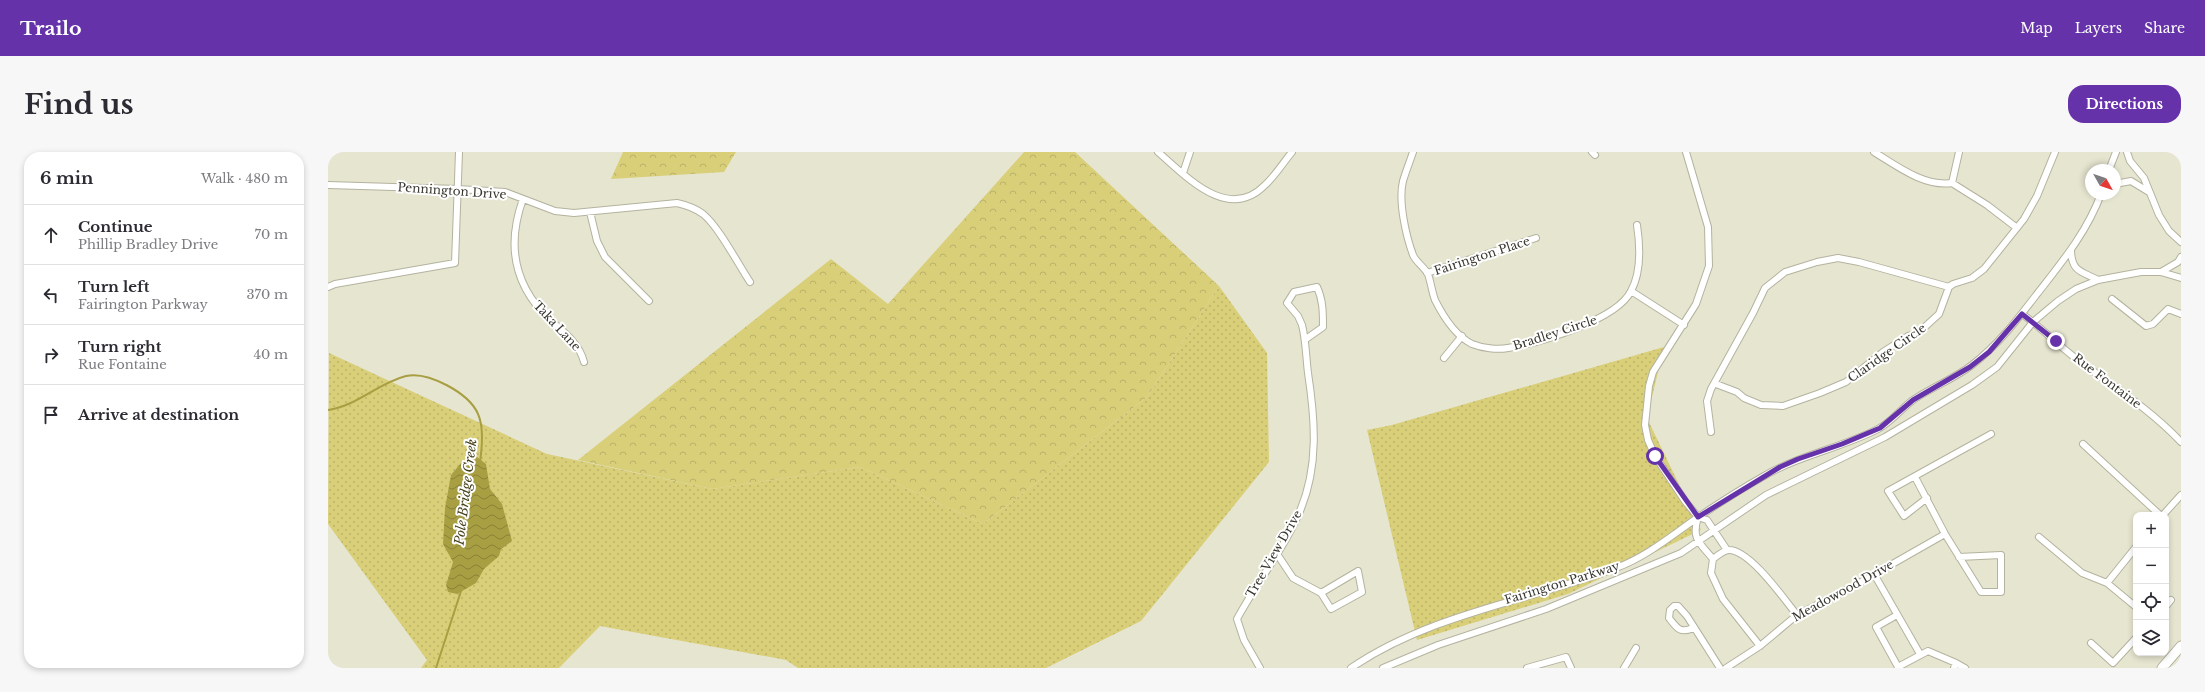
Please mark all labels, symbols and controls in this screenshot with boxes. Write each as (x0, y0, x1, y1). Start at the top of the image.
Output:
text: Trailo (20, 17, 82, 40)
text: Map (2020, 19, 2053, 37)
text: Layers (2075, 19, 2122, 37)
text: Share (2144, 19, 2185, 37)
button: Directions (2068, 85, 2181, 123)
text: Find us (24, 87, 134, 122)
north arrow (2085, 164, 2121, 200)
text: 6 min (40, 168, 93, 189)
text: Walk · 480 m (201, 170, 288, 187)
street label: Pennington Drive (397, 179, 507, 202)
text: Continue (78, 217, 153, 236)
icon: ahead (40, 224, 62, 246)
text: 70 m (255, 226, 288, 243)
street label: Fairington Place (1432, 233, 1532, 278)
text: Phillip Bradley Drive (78, 236, 218, 253)
text: Turn left (78, 277, 149, 296)
icon: left (40, 284, 62, 306)
text: 370 m (247, 286, 288, 303)
text: Fairington Parkway (78, 296, 208, 313)
street label: Taka Lane (530, 298, 584, 354)
street label: Bradley Circle (1511, 312, 1599, 353)
street label: Claridge Circle (1845, 320, 1929, 385)
route end (2047, 332, 2065, 350)
text: Turn right (78, 337, 161, 356)
icon: right (40, 344, 62, 366)
text: 40 m (253, 346, 288, 363)
street label: Rue Fontaine (2070, 350, 2145, 411)
text: Rue Fontaine (78, 356, 167, 373)
icon: arrive (40, 404, 62, 426)
text: Arrive at destination (78, 405, 239, 424)
water label: Pole Bridge Creek (450, 438, 480, 547)
route start (1646, 447, 1664, 465)
street label: Tree View Drive (1242, 507, 1305, 600)
map controls (2133, 512, 2169, 656)
button: + (2133, 512, 2169, 548)
button: − (2133, 548, 2169, 584)
street label: Meadowood Drive (1789, 556, 1896, 625)
street label: Fairington Parkway (1502, 558, 1622, 607)
button: locate (2133, 584, 2169, 620)
button: layers (2133, 620, 2169, 656)

